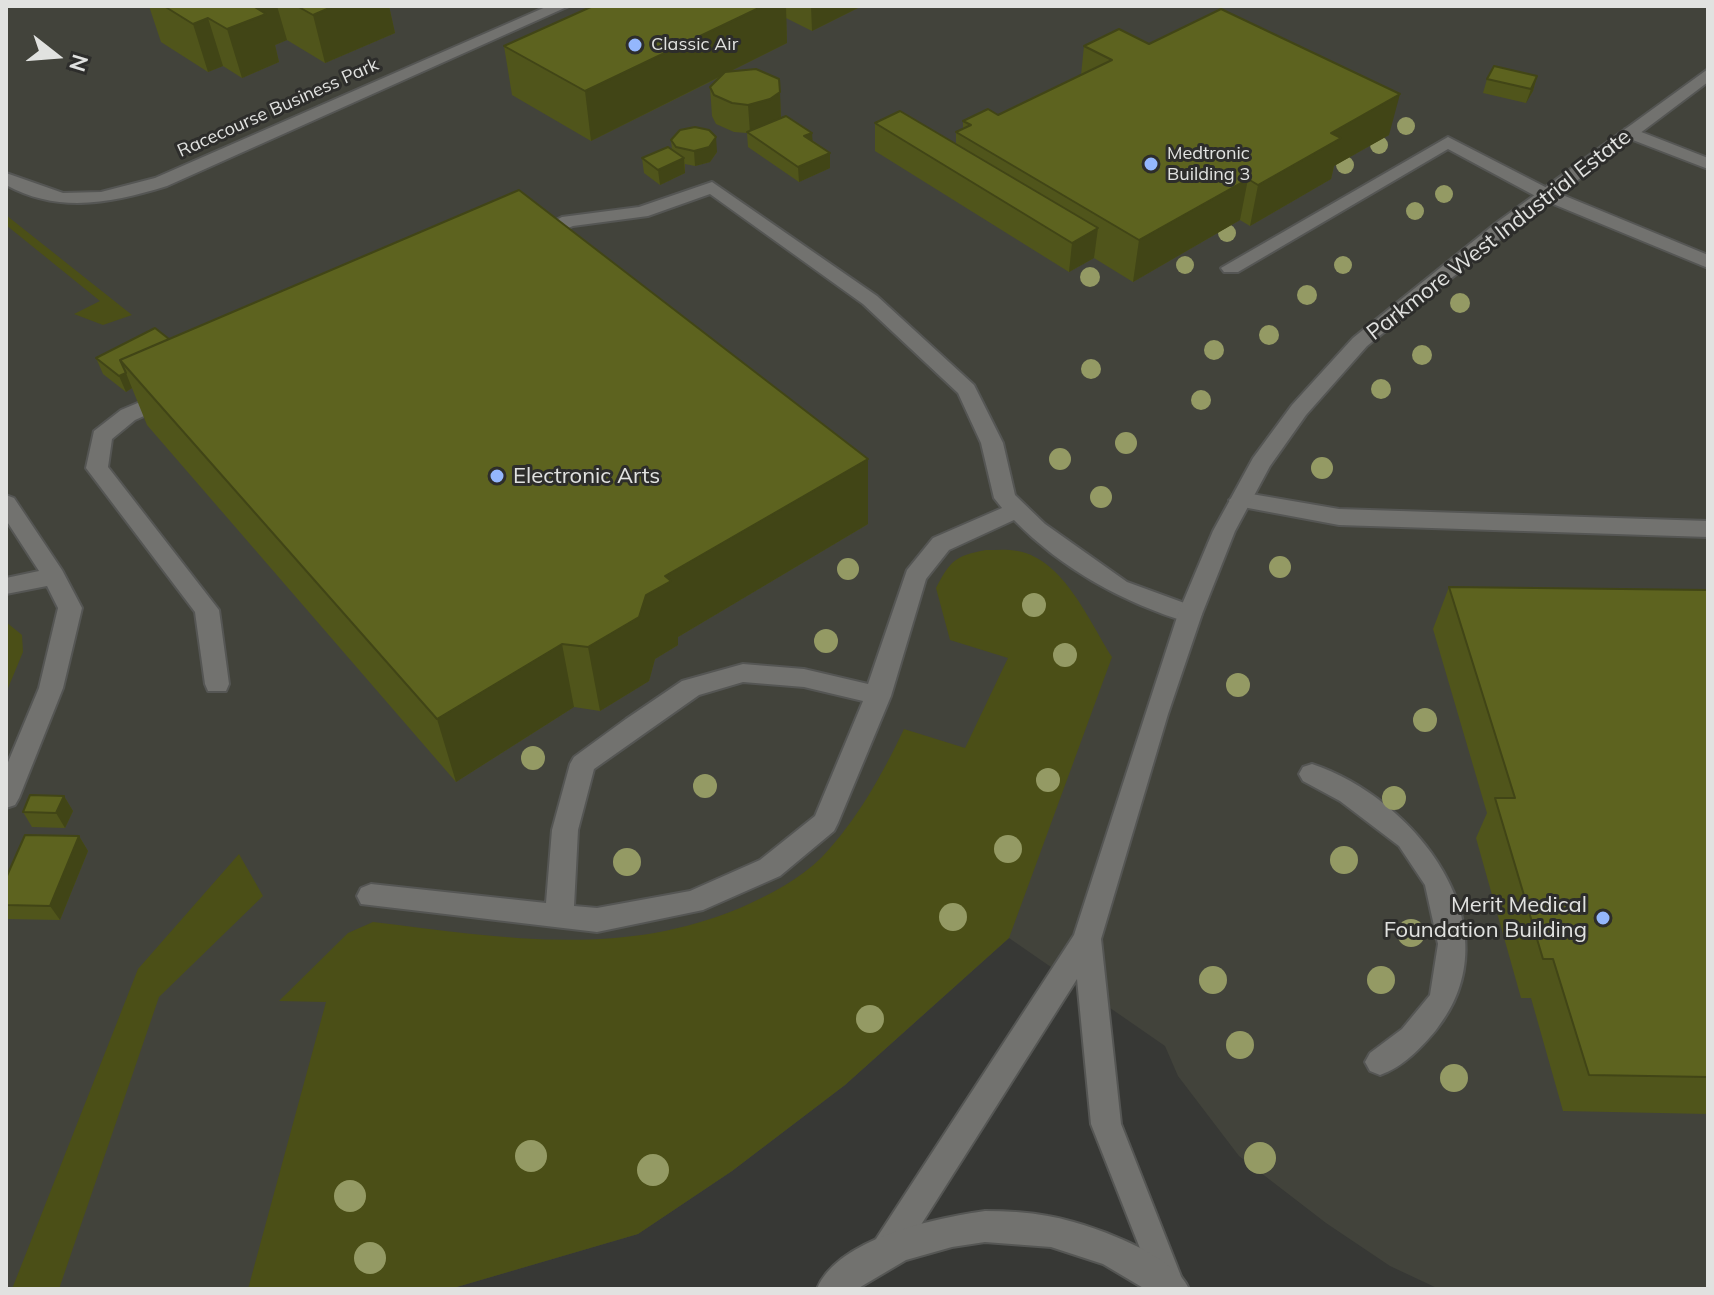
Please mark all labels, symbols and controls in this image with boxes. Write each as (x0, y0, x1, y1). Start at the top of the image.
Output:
north arrow (16, 16, 96, 96)
place label: Classic Air (651, 34, 738, 56)
marker: Classic Air (626, 36, 644, 54)
text: N (63, 51, 95, 75)
street label: Racecourse Business Park (174, 54, 382, 162)
street label: Parkmore West Industrial Estate (1362, 124, 1636, 346)
place label: Medtronic Building 3 (1167, 143, 1250, 186)
marker: Medtronic Building 3 (1142, 155, 1160, 173)
place label: Electronic Arts (513, 463, 660, 489)
marker: Electronic Arts (488, 467, 506, 485)
place label: Merit Medical Foundation Building (1384, 892, 1587, 944)
marker: Merit Medical Foundation Building (1594, 909, 1612, 927)

